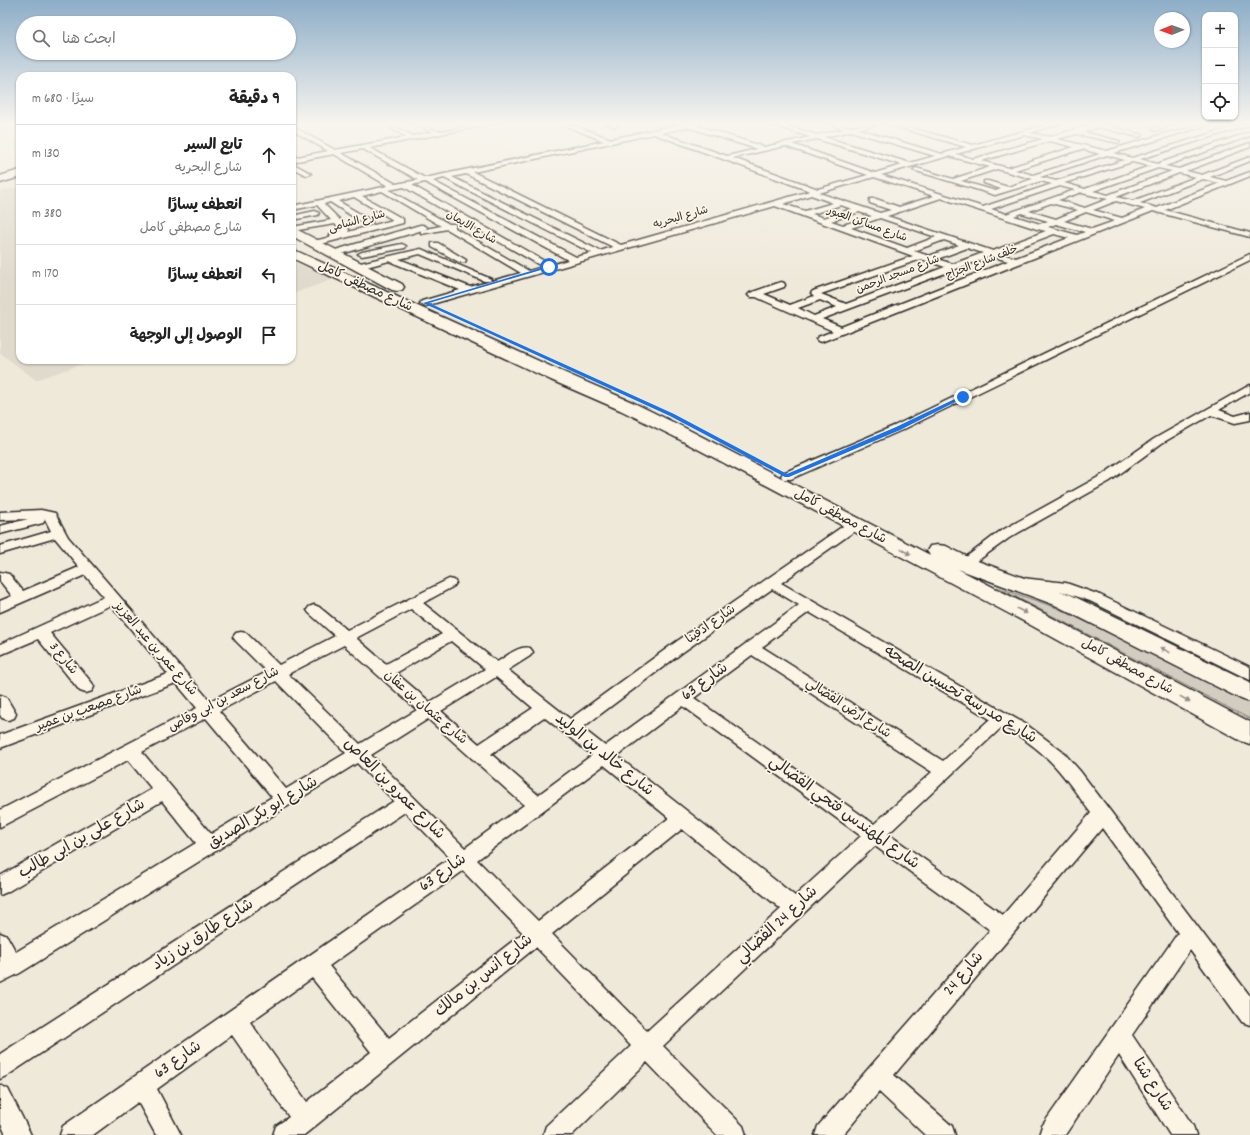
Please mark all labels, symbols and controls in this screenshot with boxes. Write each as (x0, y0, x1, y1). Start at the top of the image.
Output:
north arrow (1154, 12, 1190, 48)
map controls (1202, 12, 1238, 120)
button: + (1202, 12, 1238, 48)
search box (16, 16, 296, 60)
icon: search (30, 27, 52, 49)
text: ابحث هنا (62, 29, 116, 51)
button: − (1202, 48, 1238, 84)
button: locate (1202, 84, 1238, 120)
text: 9 دقيقة (229, 88, 280, 112)
text: سيرًا · 680 m (32, 90, 94, 109)
text: تابع السير (185, 135, 242, 157)
icon: ahead (258, 144, 280, 166)
text: 130 m (32, 145, 60, 164)
text: شارع البحريه (175, 159, 242, 178)
text: انعطف يسارًا (168, 195, 242, 217)
street label: شارع البحريه (652, 203, 710, 233)
street label: شارع مساكن العبور (824, 203, 909, 247)
icon: left (258, 204, 280, 226)
text: 380 m (32, 205, 62, 224)
street label: شارع الشامى (327, 207, 387, 237)
street label: شارع الايمان (443, 207, 499, 249)
text: شارع مصطفى كامل (140, 219, 242, 238)
street label: خلف شارع الجراج (943, 242, 1021, 284)
street label: شارع مسجد الرحمن (854, 252, 942, 298)
street label: شارع مصطفى كامل (315, 257, 415, 317)
route start (540, 258, 558, 276)
icon: left (258, 264, 280, 286)
text: 170 m (32, 265, 59, 284)
text: انعطف يسارًا (168, 265, 242, 287)
icon: arrive (258, 324, 280, 346)
text: الوصول إلى الوجهة (130, 325, 242, 347)
route end (954, 388, 972, 406)
street label: شارع مصطفى كامل (790, 485, 890, 549)
one-way arrow (900, 548, 912, 555)
street label: شارع عمر بن عبد العزيز (108, 597, 201, 700)
street label: شارع ادفينا (682, 601, 740, 649)
one-way arrow (1016, 608, 1028, 614)
street label: شارع مصطفى كامل (1078, 634, 1176, 700)
street label: شارع 3 (44, 639, 82, 679)
street label: شارع مدرسه تحسين الصحه (879, 640, 1041, 750)
one-way arrow (1159, 647, 1171, 654)
street label: شارع 63 (677, 657, 733, 707)
street label: شارع سعد بن ابى وقاص (165, 663, 283, 737)
street label: شارع عثمان بن عفان (379, 666, 471, 750)
street label: شارع ارض الفضالي (802, 674, 894, 744)
street label: شارع مصعب بن عمير (32, 681, 145, 737)
one-way arrow (1180, 696, 1191, 703)
street label: شارع خالد بن الوليد (549, 708, 659, 802)
street label: شارع عمرو بن العاص (338, 733, 450, 845)
street label: شارع المهندس فتحي الفضالي (763, 750, 924, 876)
street label: شارع ابو بكر الصديق (204, 771, 322, 855)
street label: شارع على بن ابى طالب (14, 793, 150, 885)
street label: شارع 63 (415, 848, 471, 898)
street label: شارع 24 الفضالي (731, 881, 824, 970)
street label: شارع طارق بن زياد (147, 893, 259, 977)
street label: شارع انس بن مالك (430, 929, 538, 1023)
street label: شارع 24 (938, 947, 990, 1001)
street label: شارع 63 (150, 1035, 206, 1085)
street label: شارع شتا (1126, 1054, 1178, 1116)

